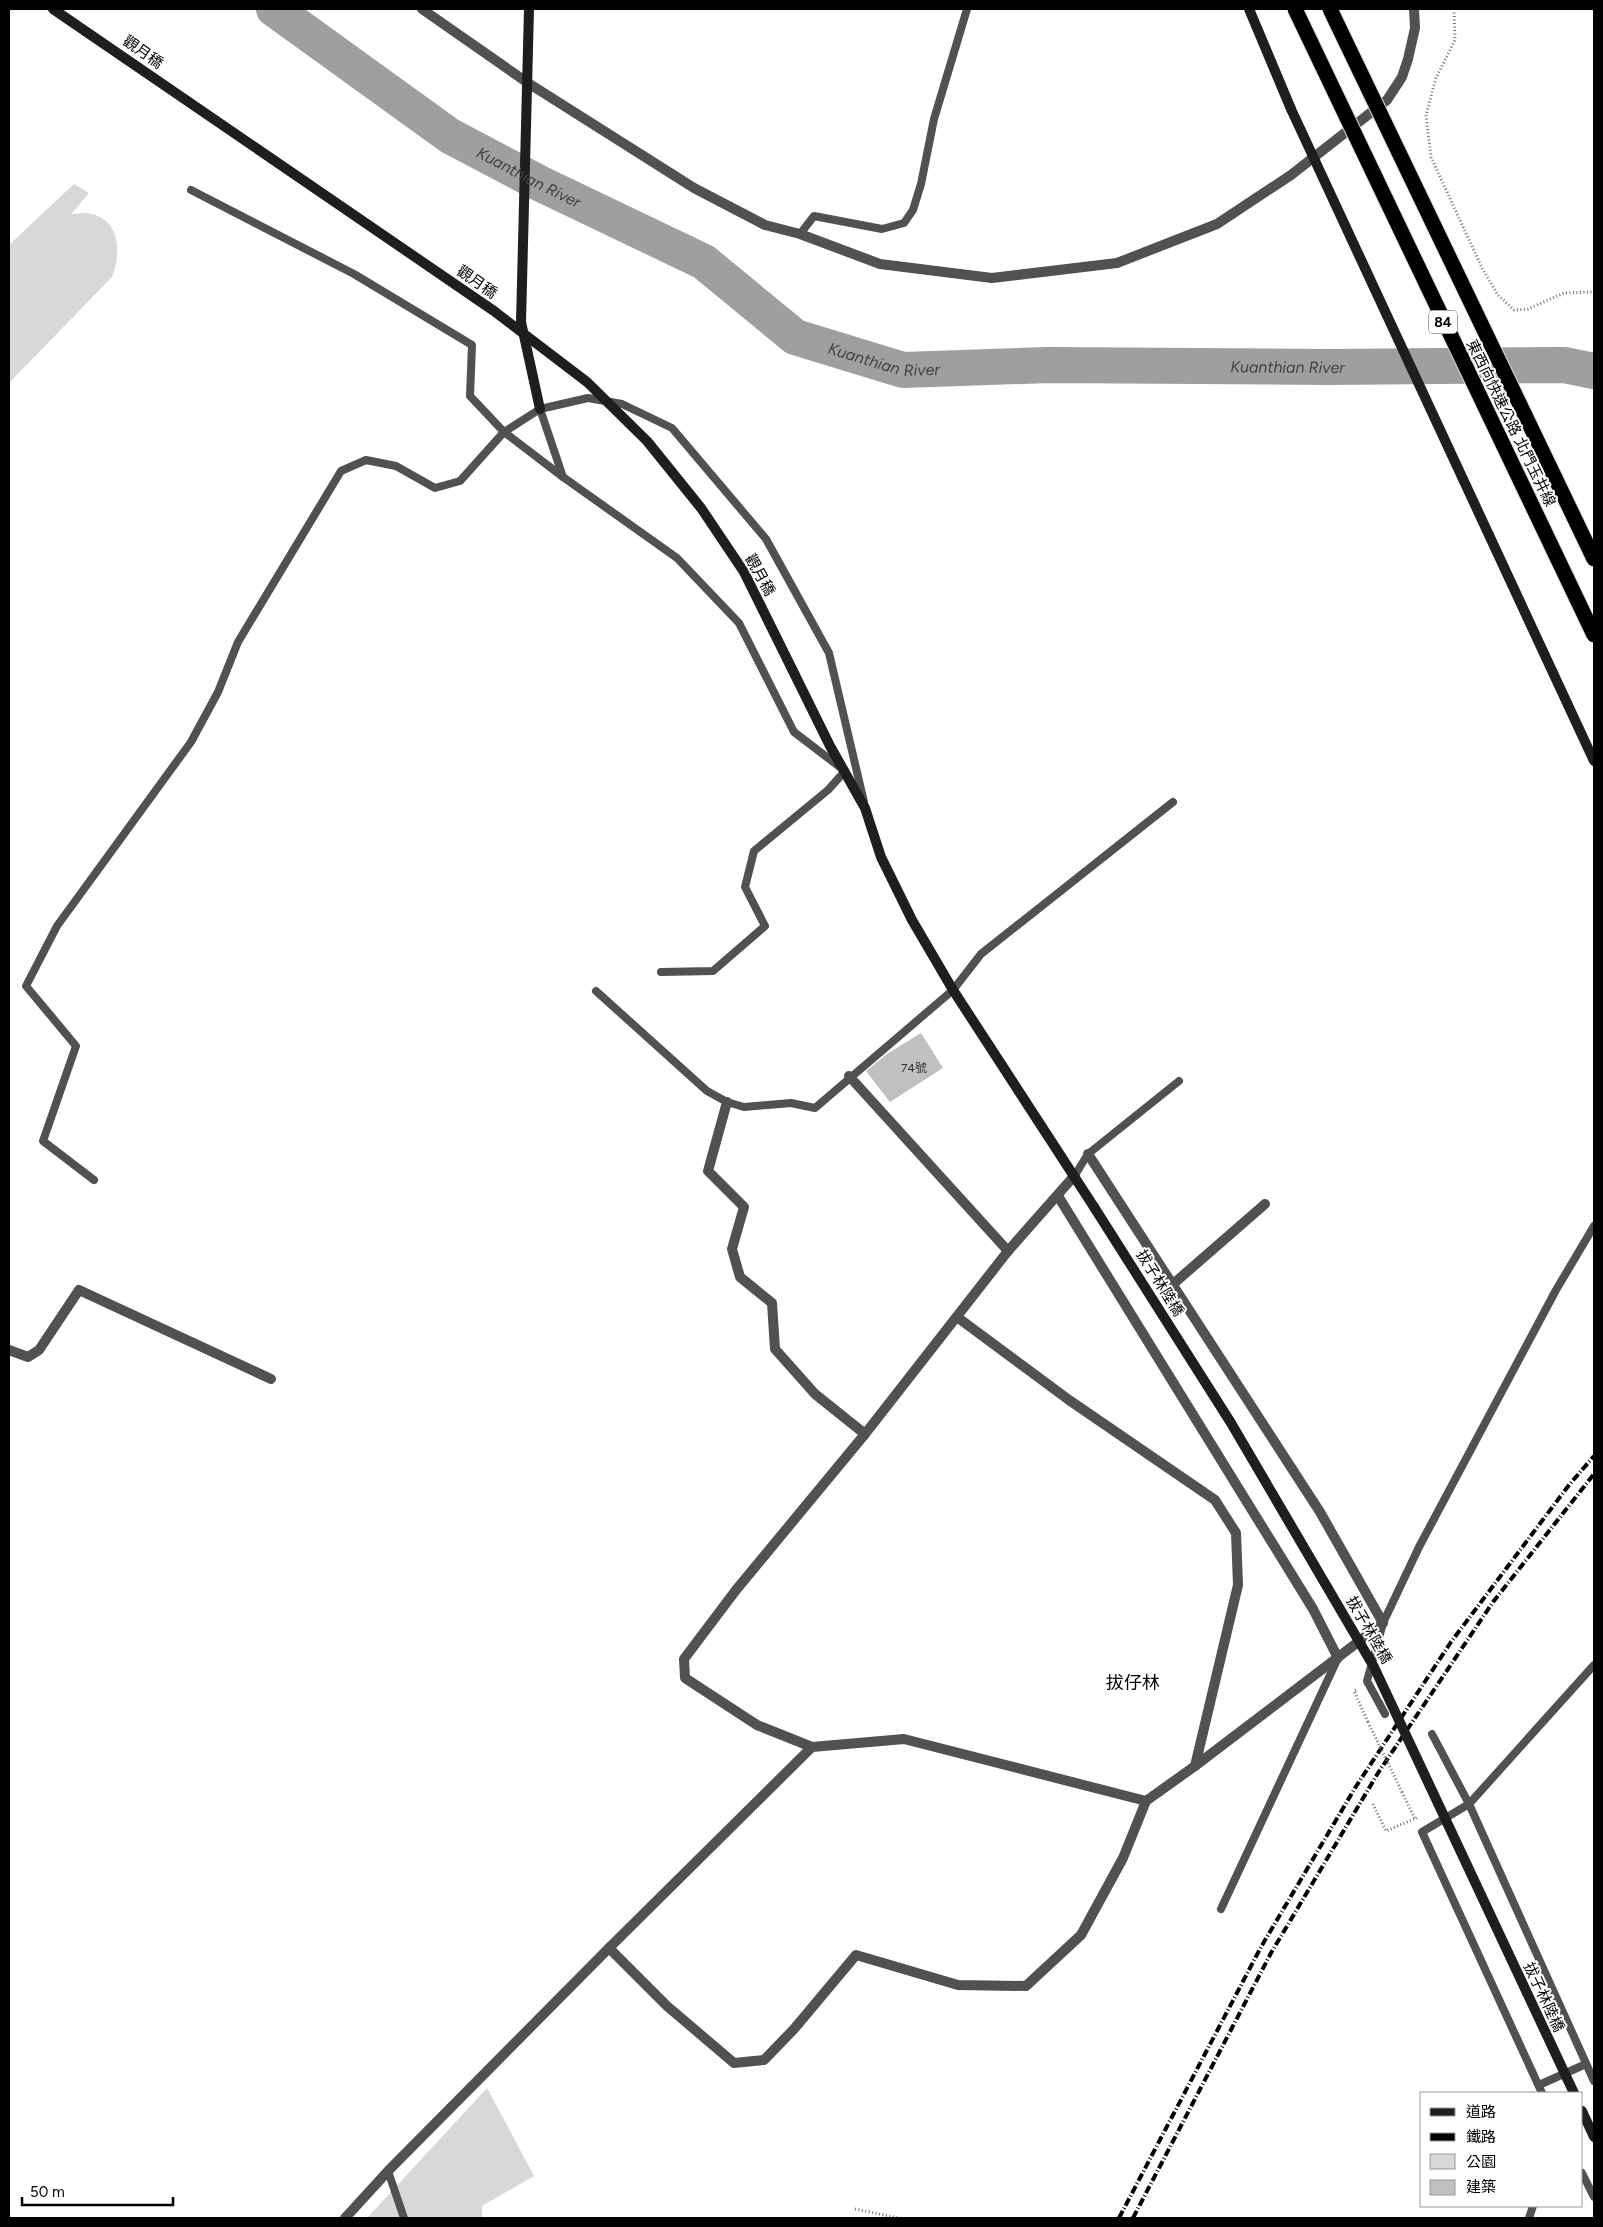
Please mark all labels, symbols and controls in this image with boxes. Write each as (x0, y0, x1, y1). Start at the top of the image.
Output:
street label: 觀月穚 (119, 32, 167, 72)
water label: Kuanthian River (473, 143, 584, 212)
street label: 觀月穚 (453, 262, 501, 302)
road number: 84 (1429, 311, 1457, 334)
street label: 東西向快速公路 北門玉井線 (1463, 336, 1559, 510)
water label: Kuanthian River (826, 339, 941, 380)
water label: Kuanthian River (1230, 357, 1345, 377)
street label: 觀月穚 (741, 551, 779, 599)
house number: 74號 (901, 1061, 927, 1075)
street label: 拔子林陸橋 (1132, 1246, 1188, 1320)
street label: 拔子林陸橋 (1342, 1593, 1396, 1667)
district label: 拔仔林 (1106, 1672, 1160, 1694)
street label: 拔子林陸橋 (1520, 1959, 1568, 2035)
legend (1420, 2092, 1583, 2207)
text: 道路 (1466, 2103, 1496, 2121)
text: 鐵路 (1466, 2128, 1496, 2146)
text: 公園 (1466, 2153, 1496, 2171)
scale bar (22, 2174, 174, 2206)
text: 建築 (1466, 2178, 1496, 2196)
text: 50 m (30, 2183, 65, 2201)

